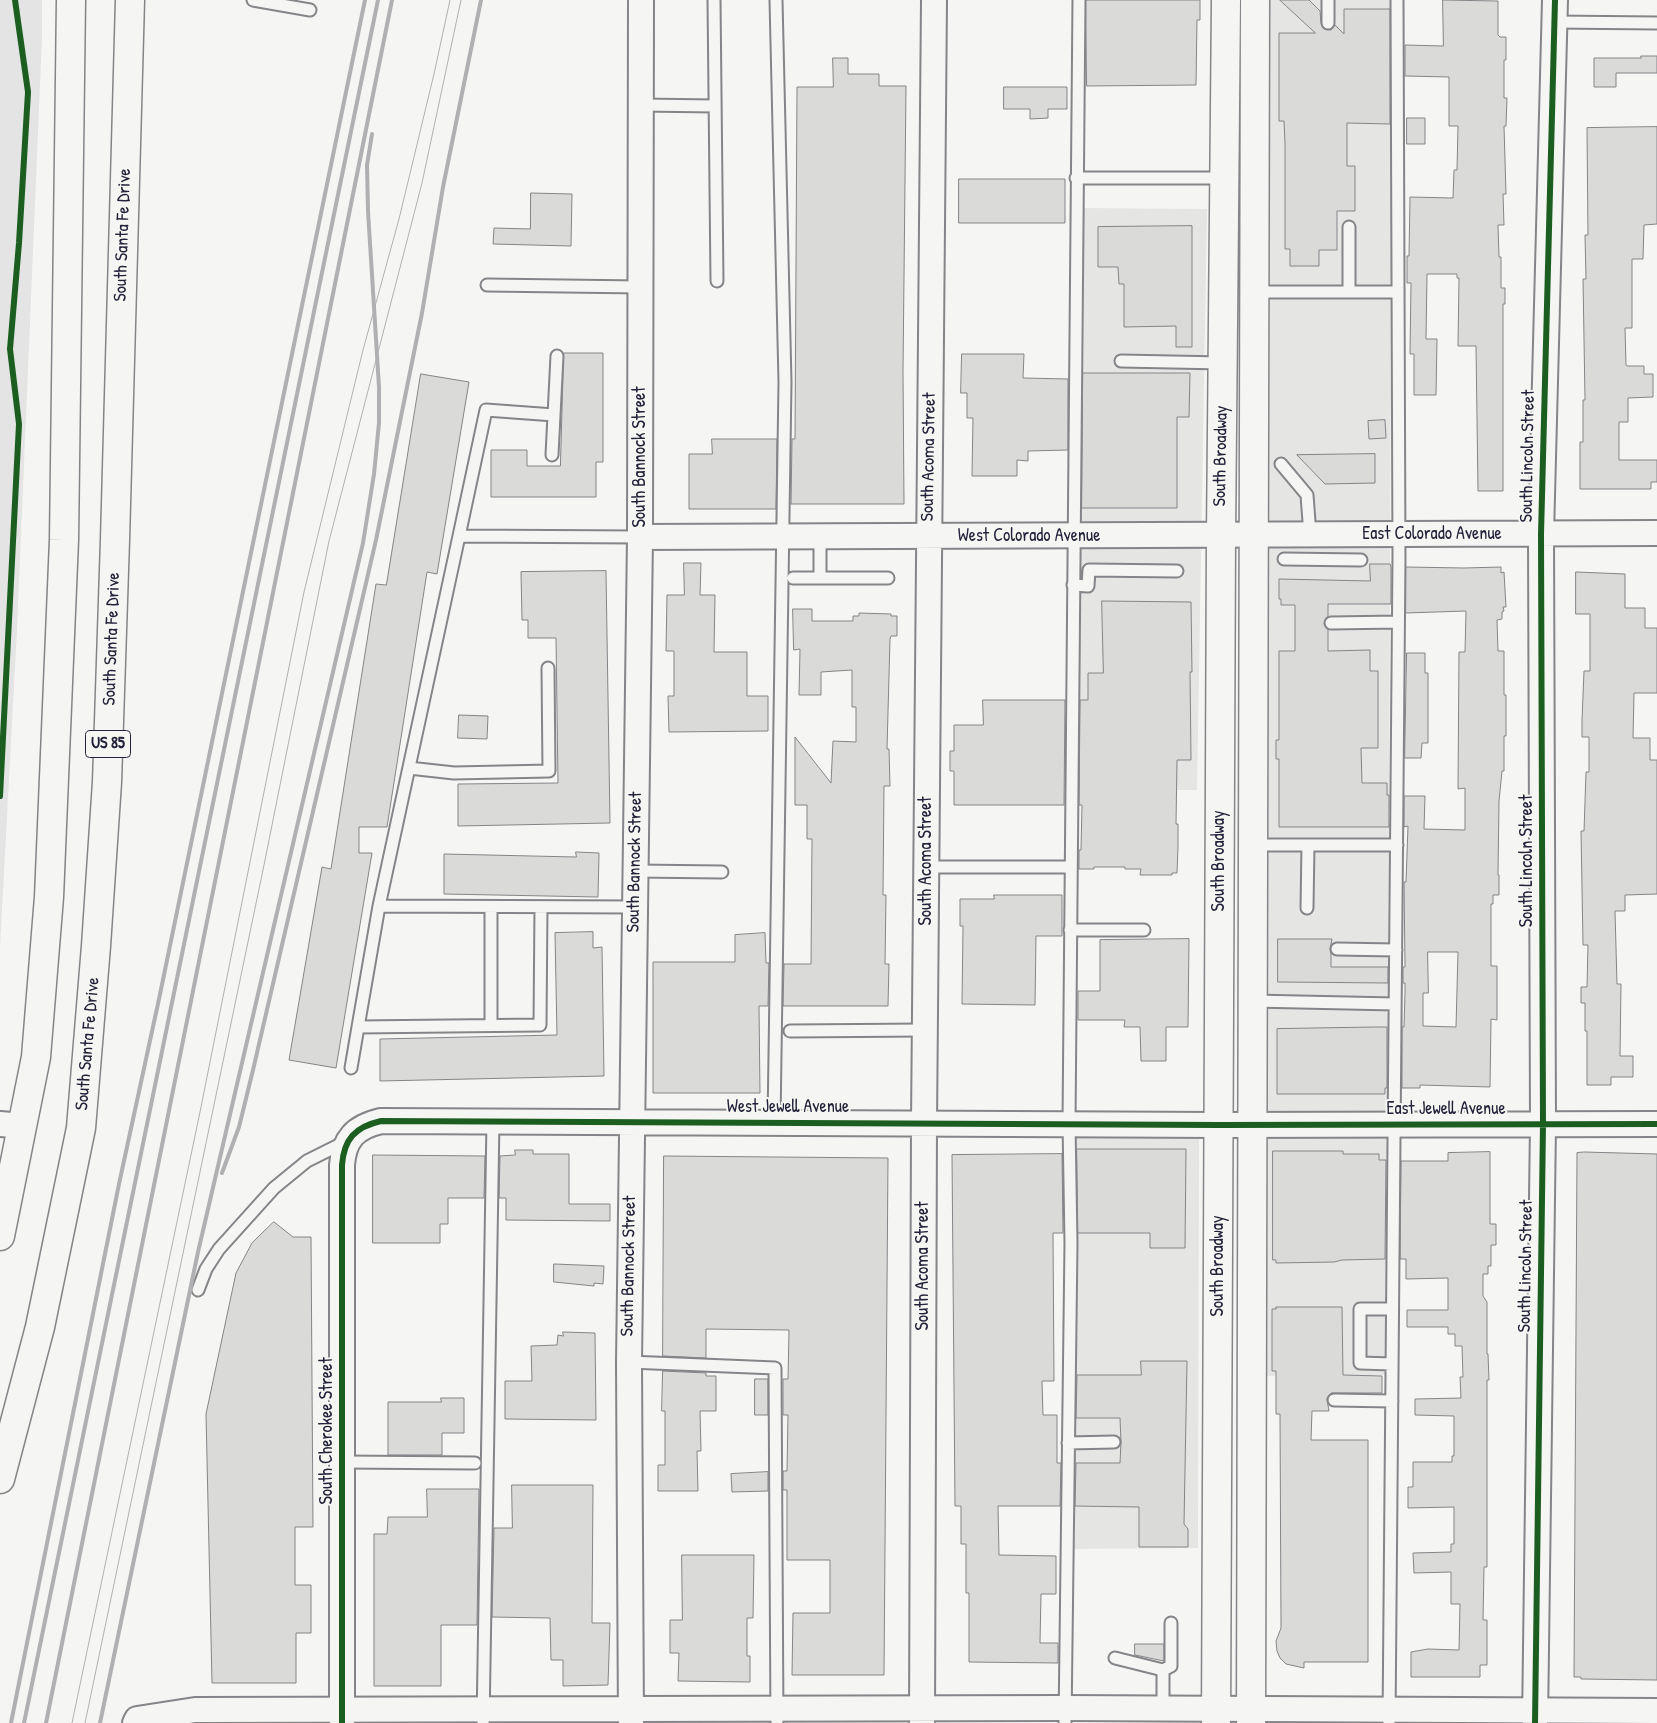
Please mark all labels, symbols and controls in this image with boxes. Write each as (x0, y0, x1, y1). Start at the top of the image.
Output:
street label: South Santa Fe Drive (110, 168, 136, 302)
street label: South Bannock Street (629, 387, 651, 527)
street label: South Lincoln Street (1516, 389, 1540, 523)
street label: South Acoma Street (917, 392, 941, 522)
street label: South Broadway (1209, 405, 1233, 507)
street label: East Colorado Avenue (1362, 523, 1502, 545)
street label: West Colorado Avenue (958, 525, 1100, 547)
street label: South Santa Fe Drive (99, 572, 125, 706)
road number: US 85 (86, 731, 130, 758)
street label: South Bannock Street (623, 791, 647, 933)
street label: South Lincoln Street (1516, 795, 1538, 927)
street label: South Acoma Street (915, 797, 937, 925)
street label: South Broadway (1208, 811, 1230, 911)
street label: South Santa Fe Drive (71, 977, 105, 1111)
street label: West Jewell Avenue (727, 1096, 849, 1118)
street label: East Jewell Avenue (1386, 1098, 1506, 1120)
street label: South Bannock Street (617, 1195, 641, 1337)
street label: South Lincoln Street (1514, 1199, 1538, 1333)
street label: South Acoma Street (912, 1202, 934, 1330)
street label: South Broadway (1207, 1216, 1229, 1316)
street label: South Cherokee Street (316, 1357, 338, 1505)

